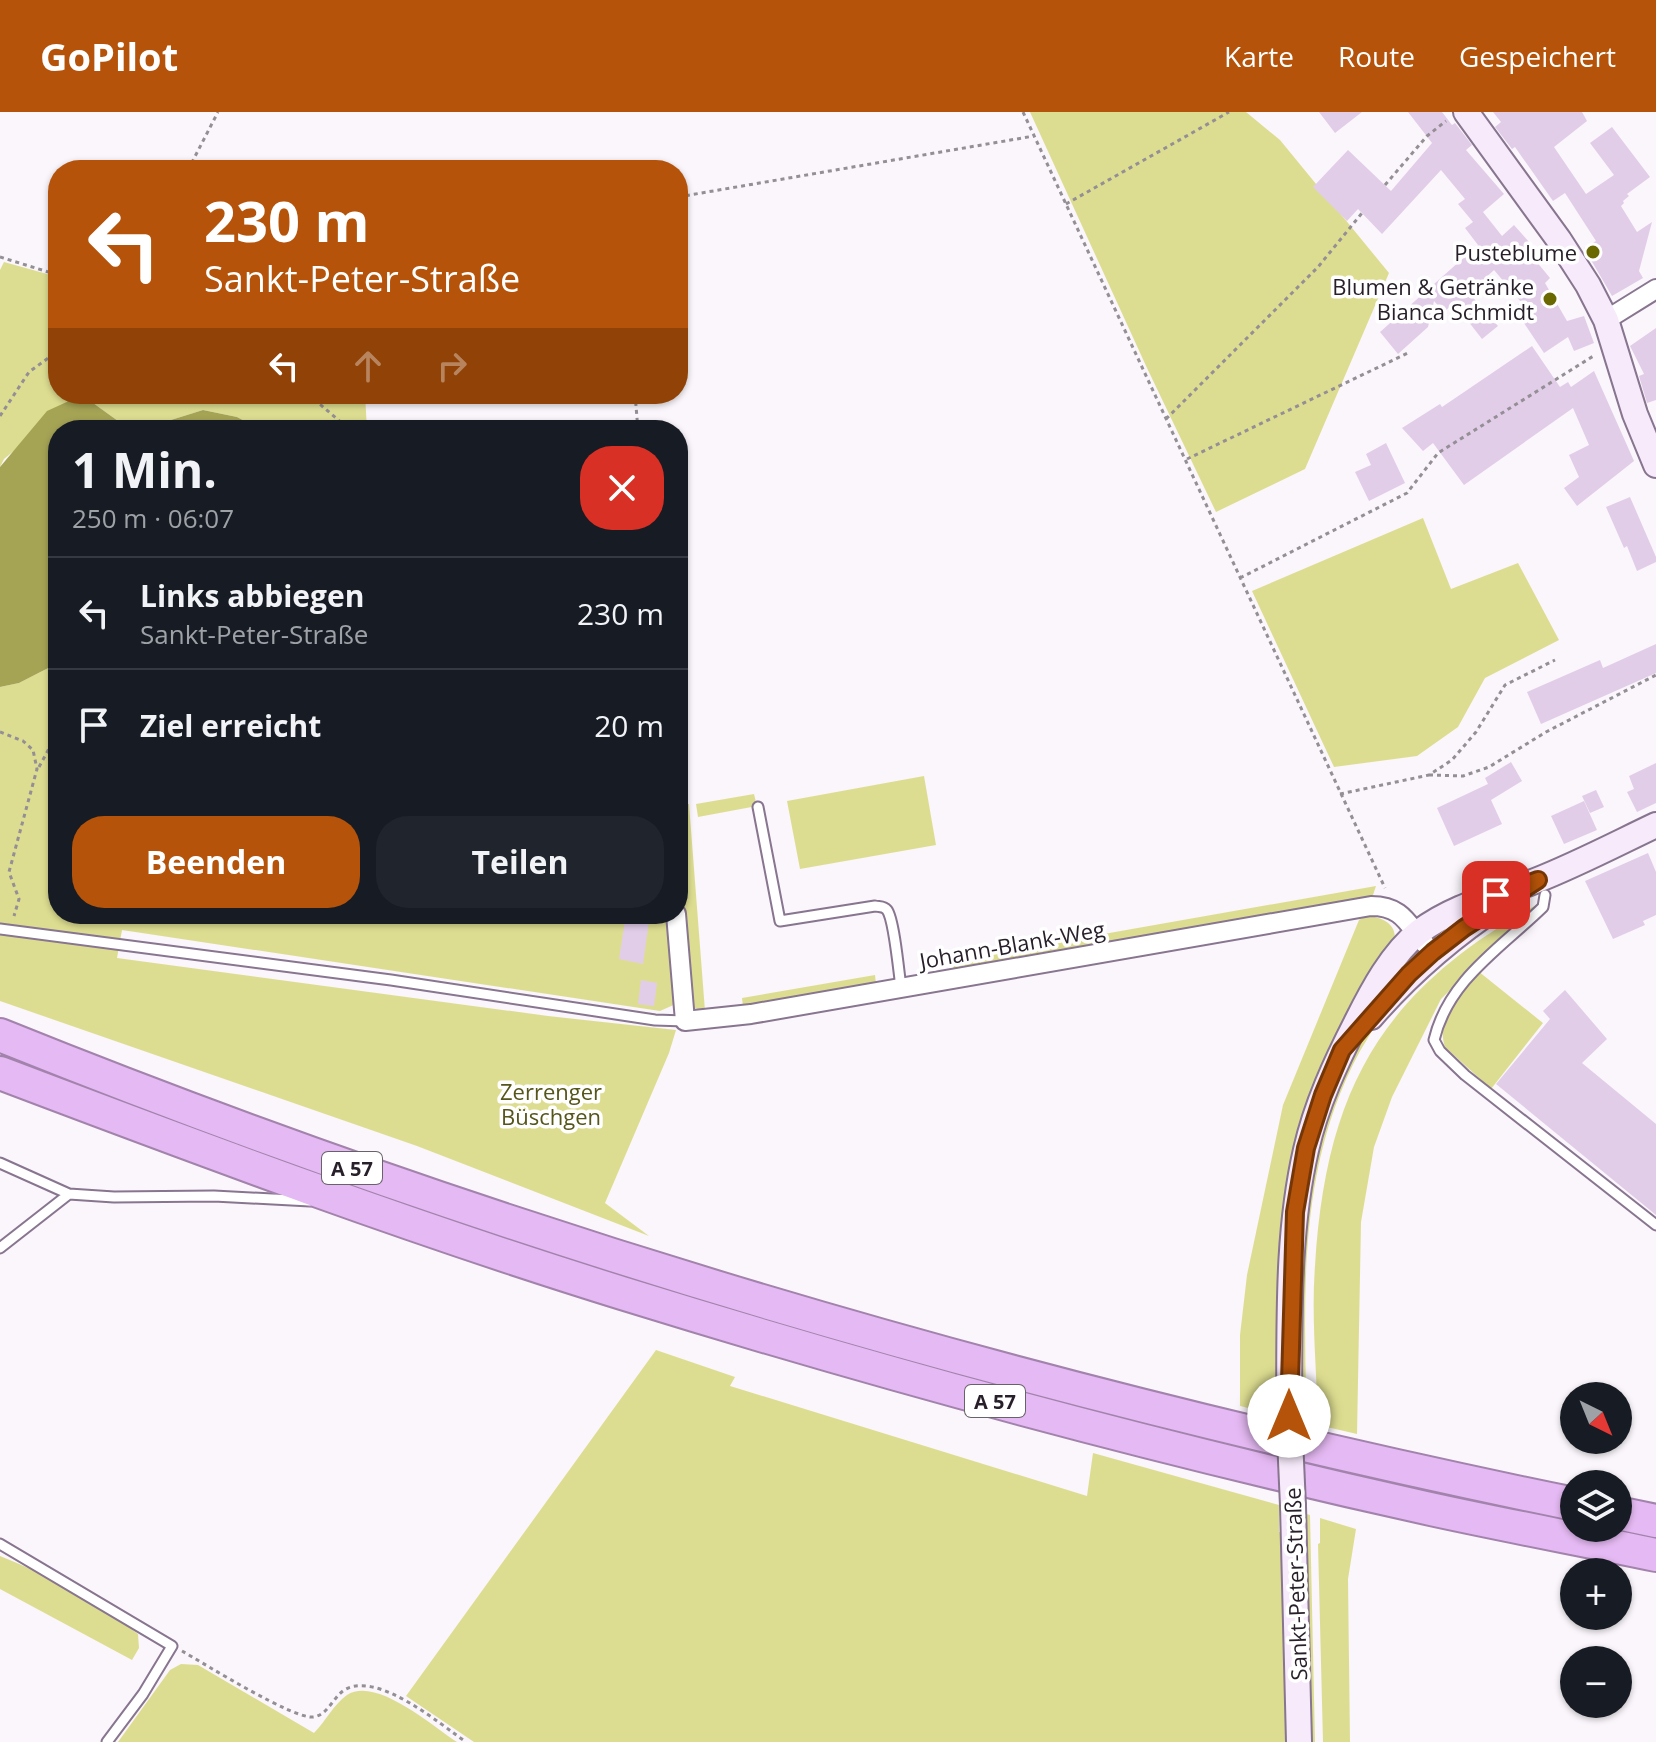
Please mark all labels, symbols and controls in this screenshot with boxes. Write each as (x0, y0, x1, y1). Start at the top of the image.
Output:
text: GoPilot (40, 30, 178, 82)
text: Karte (1224, 37, 1294, 75)
text: Route (1338, 37, 1415, 75)
text: Gespeichert (1459, 37, 1616, 75)
text: 230 m (204, 182, 370, 258)
icon: left (72, 192, 176, 296)
place label: Pusteblume (1454, 237, 1577, 267)
marker: Pusteblume (1584, 243, 1602, 261)
text: Sankt-Peter-Straße (204, 254, 520, 303)
place label: Blumen & Getränke Bianca Schmidt (1332, 271, 1534, 326)
marker: Blumen & Getränke Bianca Schmidt (1541, 290, 1559, 308)
icon: left (262, 344, 306, 388)
icon: ahead (346, 344, 390, 388)
icon: right (430, 344, 474, 388)
text: 1 Min. (72, 437, 217, 502)
button: close (580, 446, 664, 530)
text: 250 m · 06:07 (72, 500, 234, 536)
text: Links abbiegen (140, 575, 365, 616)
icon: left (72, 591, 116, 635)
text: 230 m (577, 593, 664, 634)
text: Sankt-Peter-Straße (140, 616, 368, 652)
icon: arrive (72, 703, 116, 747)
text: Ziel erreicht (140, 705, 321, 746)
text: 20 m (594, 705, 664, 746)
button: Beenden (72, 816, 360, 908)
button: Teilen (376, 816, 664, 908)
pin (1462, 861, 1530, 929)
icon: arrive (1474, 873, 1518, 917)
street label: Johann-Blank-Weg (915, 913, 1107, 975)
park label: Zerrenger Büschgen (500, 1076, 602, 1131)
road number: A 57 (322, 1152, 382, 1184)
position arrow (1247, 1374, 1331, 1458)
north arrow (1560, 1382, 1632, 1454)
map controls (1560, 1382, 1632, 1718)
road number: A 57 (965, 1385, 1025, 1417)
button: layers (1560, 1470, 1632, 1542)
street label: Sankt-Peter-Straße (1277, 1487, 1313, 1681)
button: + (1560, 1558, 1632, 1630)
button: − (1560, 1646, 1632, 1718)

